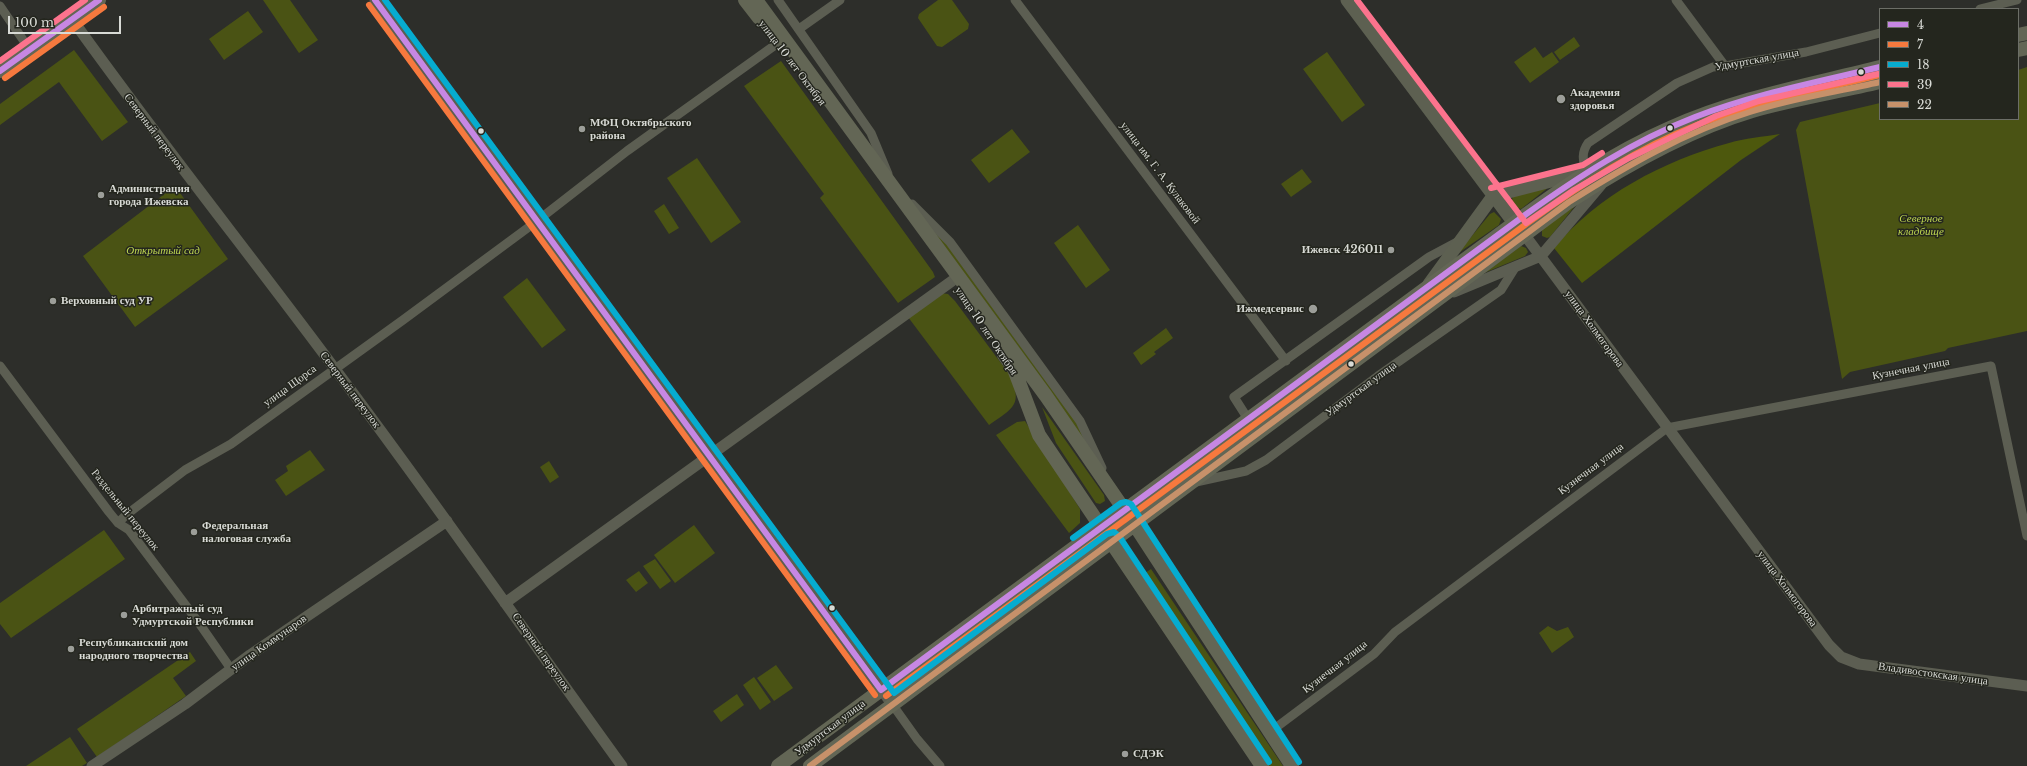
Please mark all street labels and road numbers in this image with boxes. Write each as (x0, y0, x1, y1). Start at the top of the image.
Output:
street label: улица 10 лет Октября (756, 18, 828, 108)
street label: Удмуртская улица (1714, 46, 1800, 74)
street label: Северный переулок (121, 91, 187, 173)
street label: улица им. Г. А. Кулаковой (1117, 119, 1203, 227)
street label: улица 10 лет Октября (952, 284, 1020, 378)
street label: улица Холмогорова (1562, 288, 1626, 370)
street label: Северный переулок (317, 349, 383, 431)
street label: Кузнечная улица (1871, 355, 1951, 383)
street label: Удмуртская улица (1323, 359, 1399, 419)
street label: улица Щорса (261, 362, 319, 410)
street label: Кузнечная улица (1556, 440, 1626, 498)
street label: Раздельный переулок (88, 467, 162, 553)
street label: улица Холмогорова (1754, 548, 1820, 630)
street label: Северный переулок (509, 610, 573, 694)
street label: улица Коммунаров (229, 612, 309, 674)
street label: Кузнечная улица (1300, 638, 1370, 696)
street label: Владивостокская улица (1877, 660, 1989, 688)
street label: Удмуртская улица (792, 697, 868, 759)

